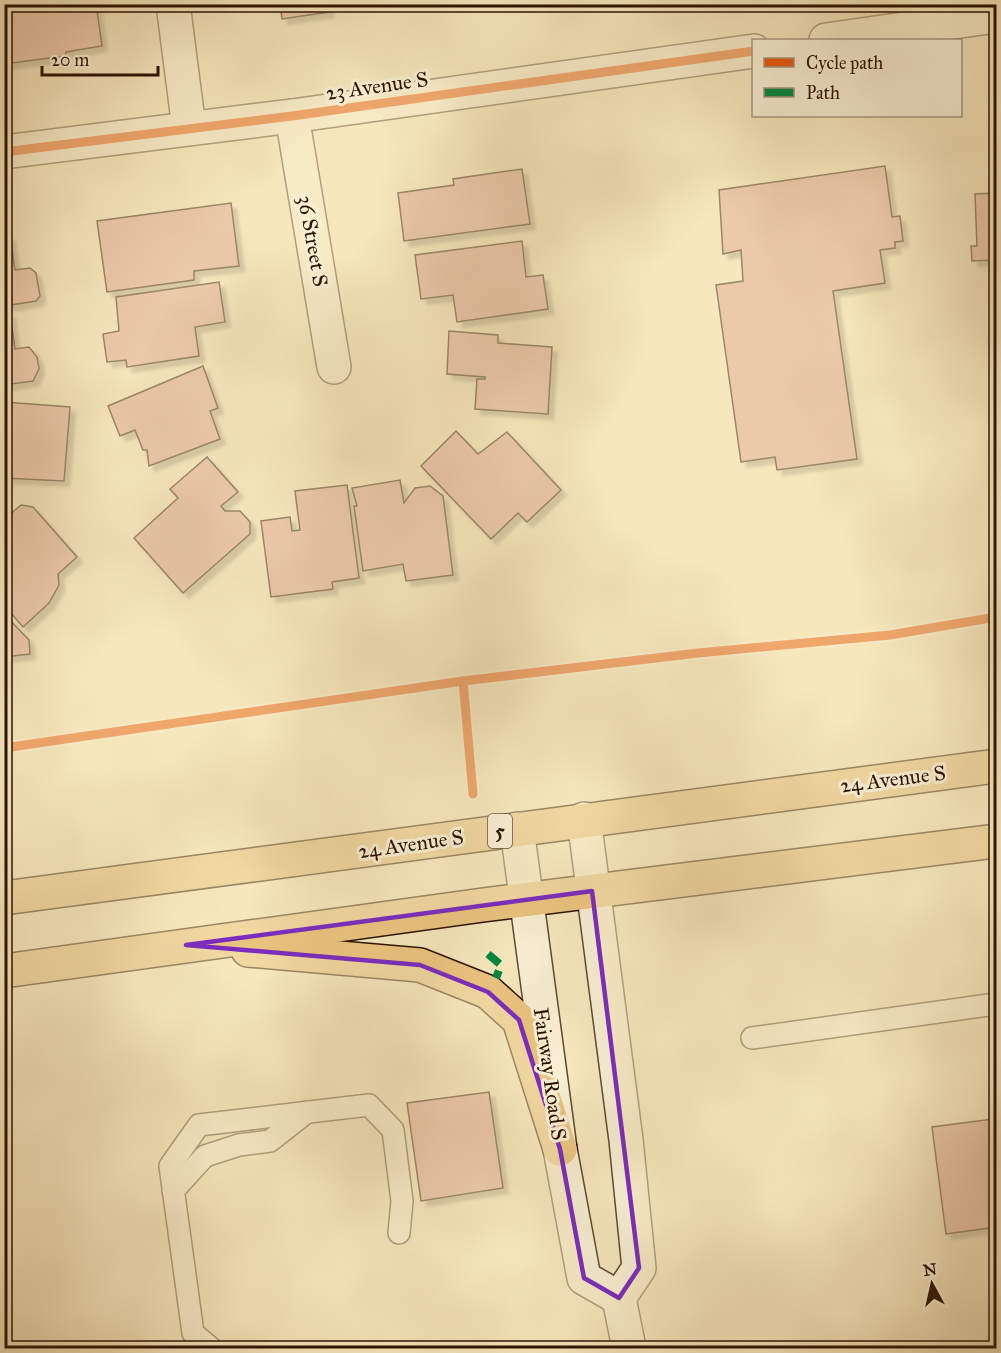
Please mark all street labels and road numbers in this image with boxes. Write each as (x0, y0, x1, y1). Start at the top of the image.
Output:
street label: 23 Avenue S (324, 66, 430, 106)
street label: 36 Street S (292, 193, 334, 289)
street label: 24 Avenue S (839, 760, 947, 798)
road number: 5 (488, 814, 512, 848)
street label: 24 Avenue S (357, 824, 465, 864)
street label: Fairway Road S (528, 1006, 572, 1142)

